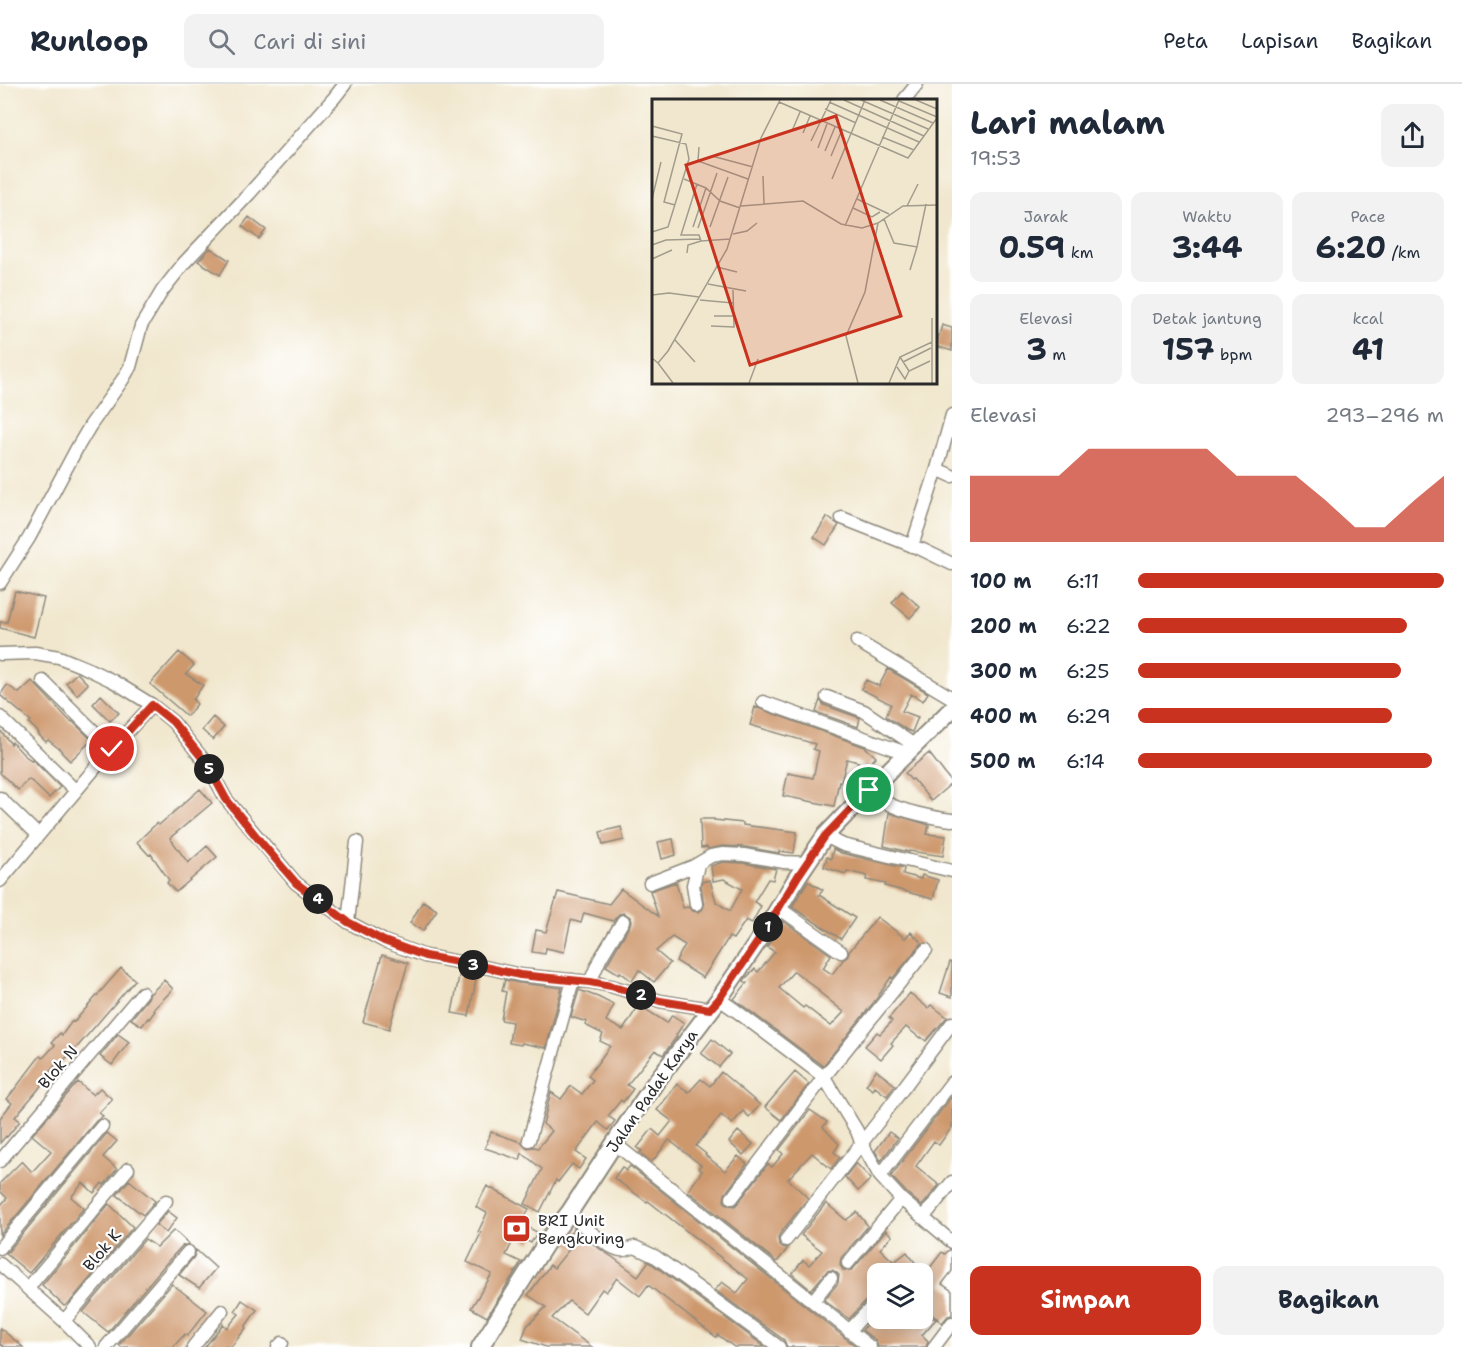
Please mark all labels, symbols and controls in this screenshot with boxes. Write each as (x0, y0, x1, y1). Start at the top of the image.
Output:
search box (184, 14, 604, 68)
text: Runloop (30, 22, 148, 60)
icon: search (205, 25, 238, 58)
text: Cari di sini (253, 27, 367, 56)
text: Peta (1163, 27, 1208, 55)
text: Lapisan (1241, 27, 1318, 55)
text: Bagikan (1351, 27, 1432, 55)
inset map (652, 99, 937, 384)
text: Lari malam (970, 100, 1165, 145)
button: share (1381, 104, 1444, 167)
text: 19:53 (970, 145, 1021, 171)
text: Jarak (1024, 206, 1068, 227)
text: Waktu (1182, 206, 1232, 227)
text: Pace (1350, 206, 1386, 227)
text: 0.59 (999, 227, 1065, 268)
text: 3:44 (1171, 227, 1243, 268)
text: 6:20 (1316, 227, 1386, 268)
text: km (1065, 242, 1093, 263)
text: /km (1386, 242, 1420, 263)
text: Elevasi (1019, 308, 1073, 329)
text: Detak jantung (1152, 308, 1262, 329)
text: kcal (1352, 308, 1384, 329)
text: 3 (1026, 329, 1047, 370)
text: 157 (1162, 329, 1215, 370)
text: 41 (1352, 329, 1384, 370)
text: m (1047, 344, 1066, 365)
text: bpm (1215, 344, 1252, 365)
text: Elevasi (970, 402, 1037, 428)
text: 293–296 m (1326, 402, 1444, 428)
text: 100 m (970, 568, 1032, 594)
text: 6:11 (1066, 568, 1099, 594)
text: 200 m (970, 613, 1037, 639)
text: 6:22 (1066, 613, 1111, 639)
text: 300 m (970, 658, 1037, 684)
text: 6:25 (1066, 658, 1110, 684)
text: 400 m (970, 703, 1037, 729)
text: 6:29 (1066, 703, 1111, 729)
pin (86, 723, 137, 774)
icon: check (95, 732, 128, 765)
text: 500 m (970, 748, 1036, 774)
text: 6:14 (1066, 748, 1105, 774)
pin: 5 (194, 754, 224, 784)
text: 5 (204, 758, 214, 779)
pin (843, 764, 894, 815)
icon: arrive (852, 773, 885, 806)
pin: 4 (303, 884, 333, 914)
text: 4 (312, 888, 324, 909)
pin: 1 (753, 912, 783, 942)
text: 1 (764, 916, 772, 937)
pin: 3 (458, 950, 488, 980)
text: 3 (467, 954, 479, 975)
pin: 2 (626, 980, 656, 1010)
text: 2 (635, 984, 647, 1005)
street label: Jalan Padat Karya (602, 1025, 702, 1157)
street label: Blok N (34, 1041, 82, 1093)
place label: BRI Unit Bengkuring (538, 1210, 624, 1249)
bank icon: BRI Unit Bengkuring (501, 1213, 533, 1245)
street label: Blok K (78, 1224, 126, 1276)
map controls (867, 1263, 933, 1329)
button: layers (867, 1263, 933, 1329)
button: Simpan (970, 1266, 1201, 1335)
button: Bagikan (1213, 1266, 1444, 1335)

